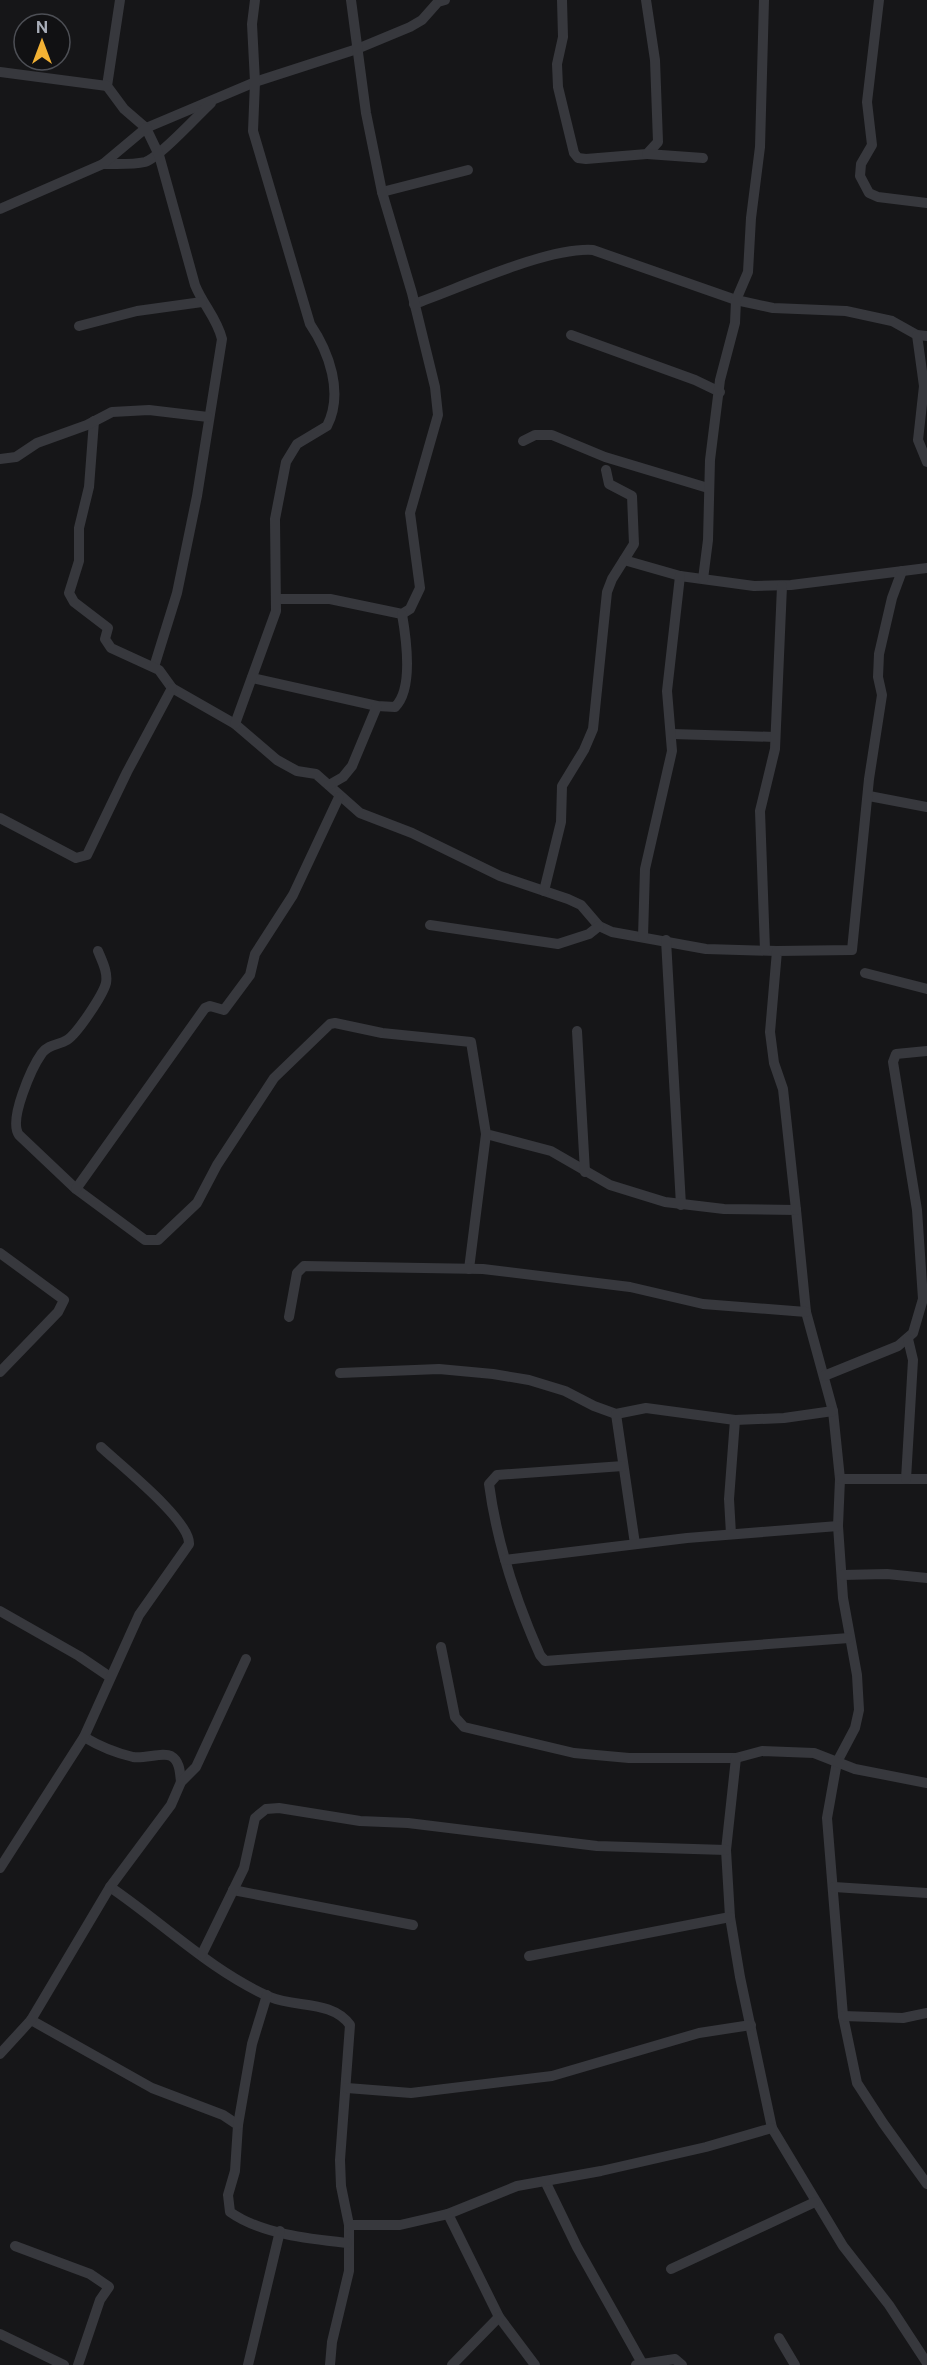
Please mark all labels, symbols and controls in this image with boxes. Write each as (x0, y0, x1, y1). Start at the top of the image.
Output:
north arrow (12, 12, 72, 72)
text: N (36, 18, 48, 37)

